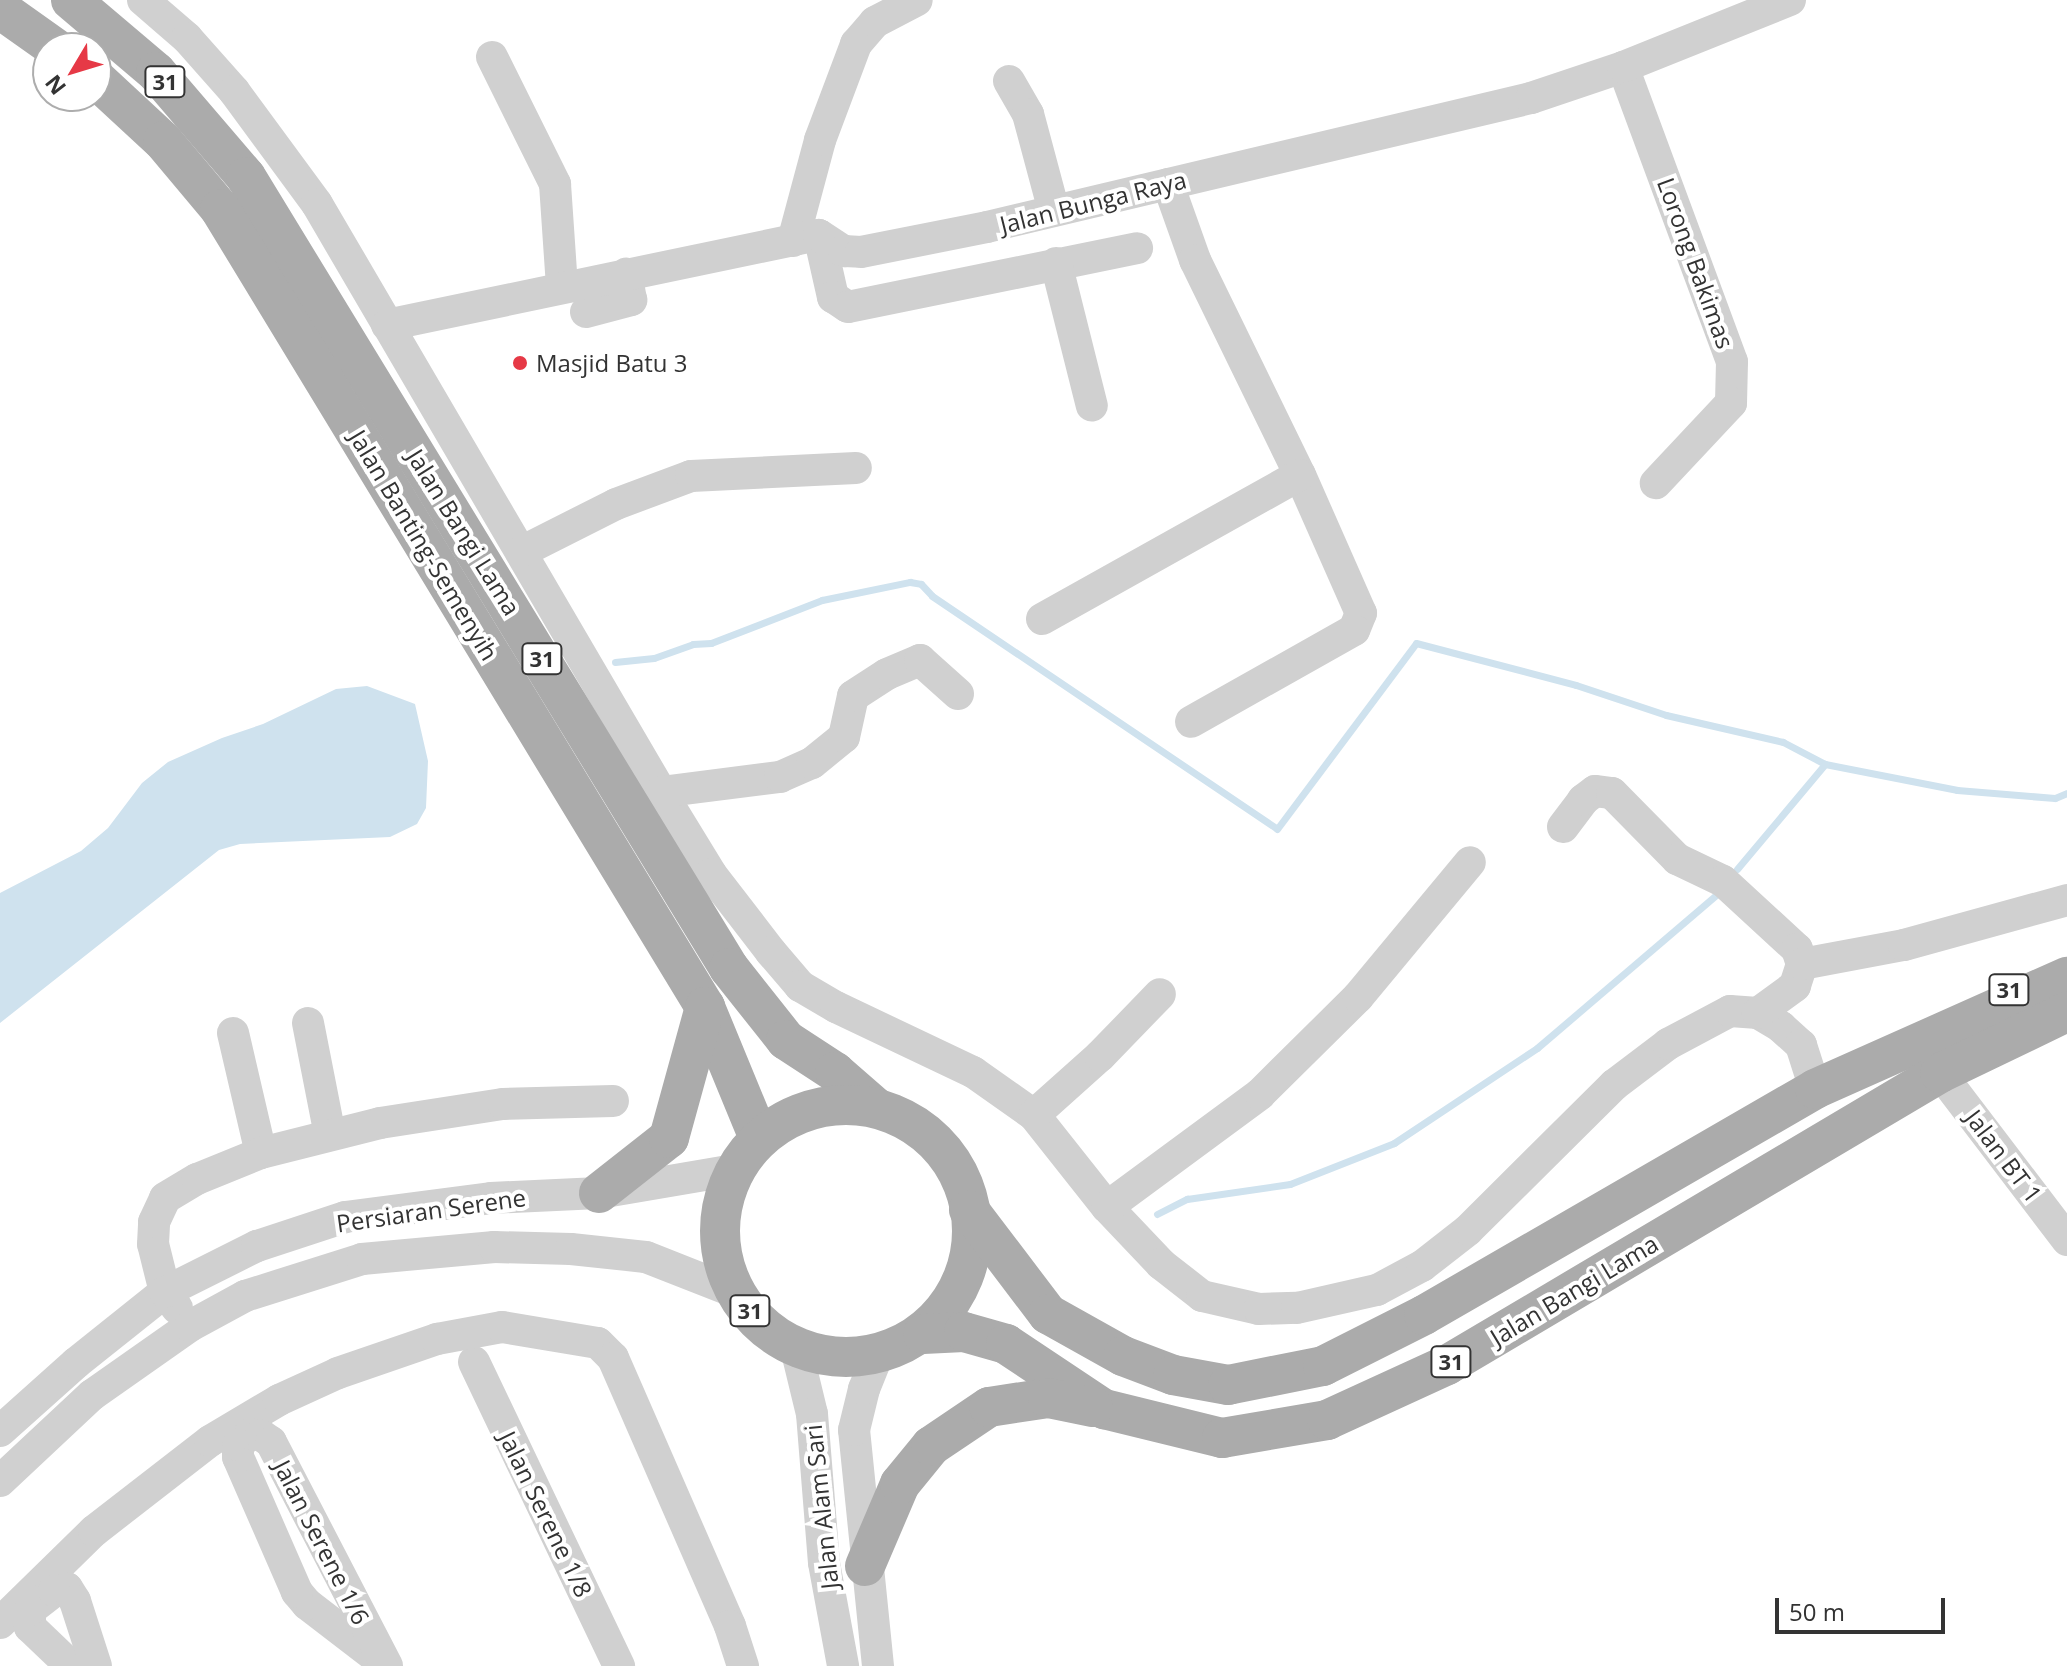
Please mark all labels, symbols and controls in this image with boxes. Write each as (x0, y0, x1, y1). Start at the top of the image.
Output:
north arrow (32, 32, 112, 112)
road number: 31 (143, 64, 187, 100)
text: N (37, 69, 72, 102)
street label: Jalan Bunga Raya (997, 165, 1189, 239)
street label: Lorong Bakimas (1652, 174, 1740, 352)
place label: Masjid Batu 3 (536, 349, 687, 377)
marker: Masjid Batu 3 (511, 354, 529, 372)
street label: Jalan Banting-Semenyih (344, 425, 504, 665)
street label: Jalan Bangi Lama (401, 444, 527, 620)
road number: 31 (520, 641, 564, 677)
road number: 31 (1987, 972, 2031, 1008)
street label: Jalan BT 1 (1960, 1104, 2048, 1208)
street label: Persiaran Serene (335, 1182, 527, 1238)
street label: Jalan Bangi Lama (1485, 1229, 1663, 1351)
road number: 31 (728, 1293, 772, 1329)
road number: 31 (1429, 1344, 1473, 1380)
street label: Jalan Alam Sari (798, 1423, 844, 1591)
street label: Jalan Serene 1/8 (493, 1426, 599, 1602)
street label: Jalan Serene 1/6 (268, 1455, 376, 1629)
scale bar (1779, 1582, 1949, 1632)
text: 50 m (1789, 1595, 1845, 1628)

